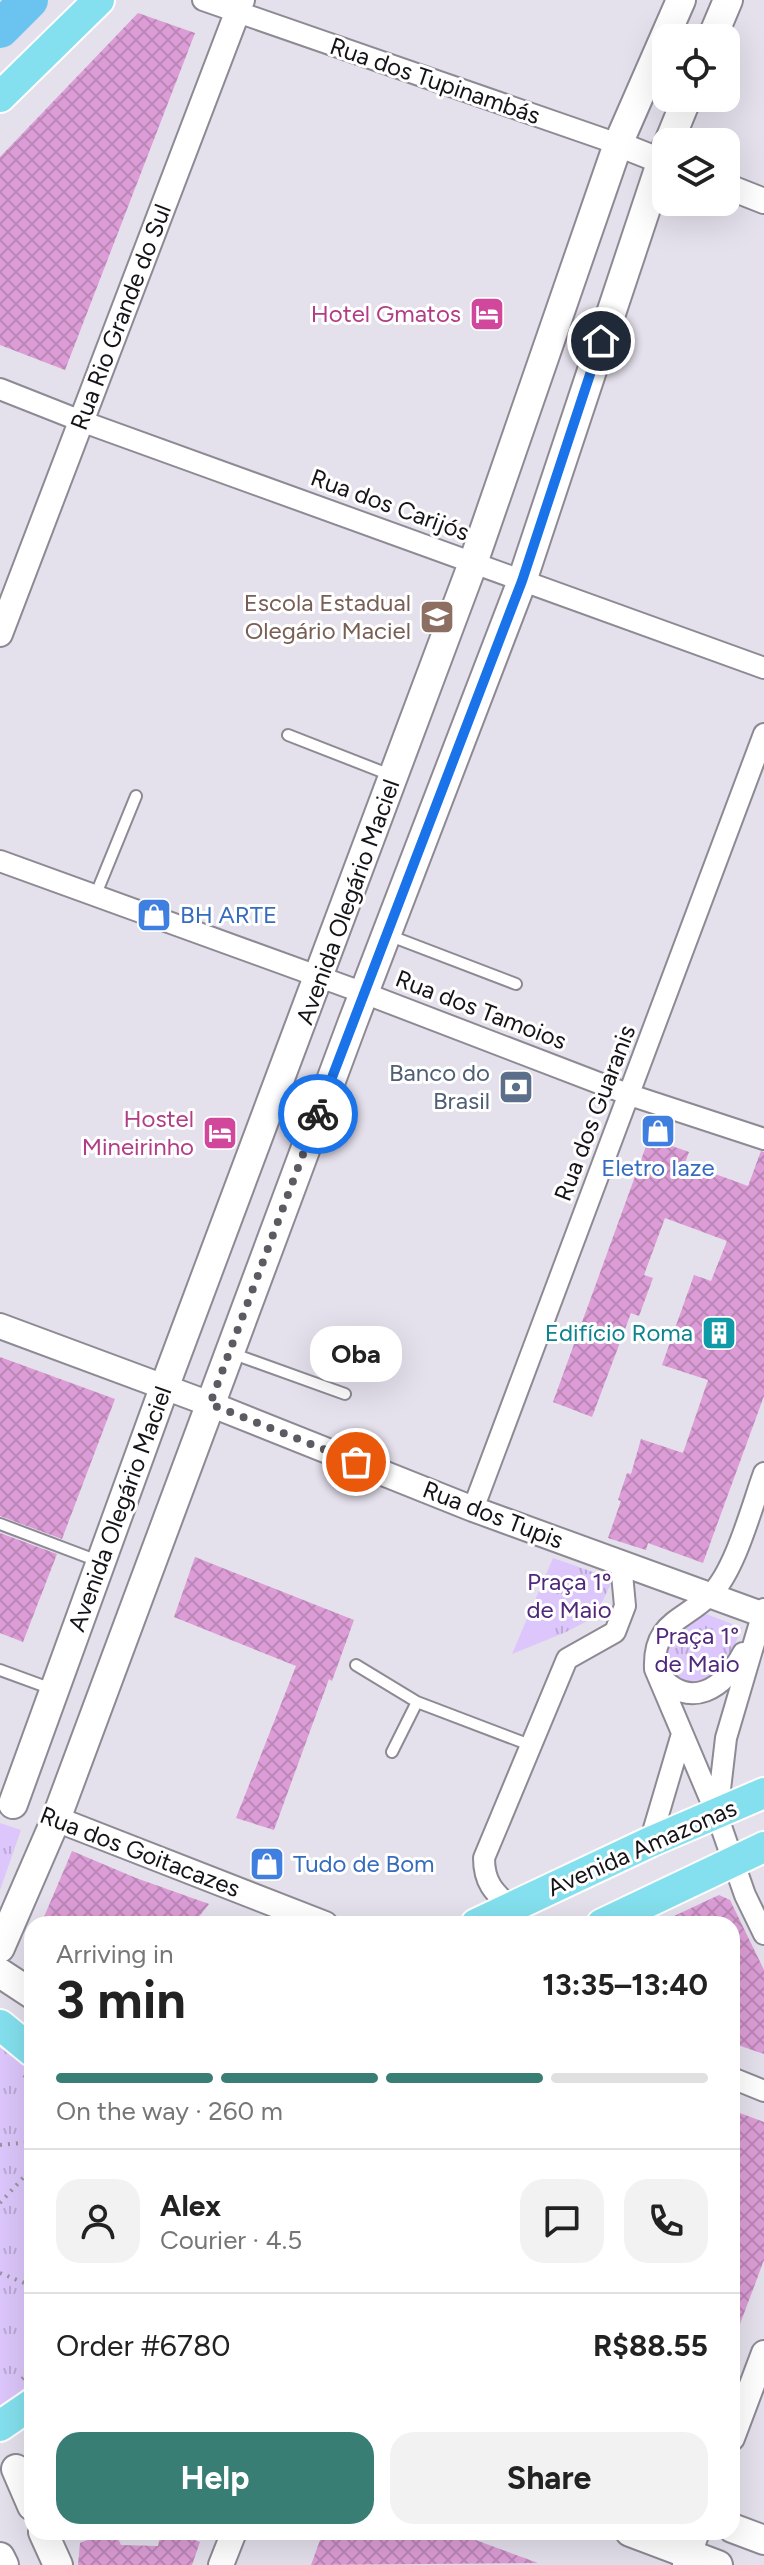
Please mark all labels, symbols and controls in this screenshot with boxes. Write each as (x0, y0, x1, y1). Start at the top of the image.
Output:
map controls (652, 24, 740, 216)
button: locate (652, 24, 740, 112)
street label: Rua dos Tupinambás (326, 31, 544, 130)
button: layers (652, 128, 740, 216)
street label: Rua Rio Grande do Sul (64, 200, 177, 434)
hotel icon: Hotel Gmatos (468, 295, 506, 333)
place label: Hotel Gmatos (311, 299, 461, 328)
pin (567, 307, 635, 375)
icon: home (579, 319, 623, 363)
street label: Rua dos Carijós (307, 462, 473, 547)
place label: Escola Estadual Olegário Maciel (244, 588, 411, 645)
school or university icon: Escola Estadual Olegário Maciel (418, 598, 456, 636)
street label: Avenida Olegário Maciel (290, 775, 405, 1028)
shop icon: BH ARTE (135, 896, 173, 934)
place label: BH ARTE (180, 900, 277, 929)
street label: Rua dos Tamoios (392, 964, 571, 1055)
street label: Rua dos Guaranis (548, 1021, 641, 1205)
place label: Banco do Brasil (389, 1058, 490, 1115)
bank icon: Banco do Brasil (497, 1068, 535, 1106)
courier (278, 1074, 358, 1154)
icon: bike (296, 1092, 340, 1136)
place label: Hostel Mineirinho (82, 1104, 194, 1161)
shop icon: Eletro Iaze (639, 1112, 677, 1150)
hotel icon: Hostel Mineirinho (201, 1114, 239, 1152)
place label: Eletro Iaze (601, 1153, 715, 1182)
building icon: Edifício Roma (700, 1314, 738, 1352)
place label: Edifício Roma (545, 1318, 693, 1347)
callout: Oba (310, 1326, 402, 1382)
text: Oba (331, 1338, 381, 1370)
street label: Avenida Olegário Maciel (62, 1382, 177, 1635)
pin (322, 1428, 390, 1496)
icon: bag (334, 1440, 378, 1484)
street label: Rua dos Tupis (419, 1474, 568, 1555)
park label: Praça 1º de Maio (526, 1567, 612, 1624)
park label: Praça 1° de Maio (654, 1621, 740, 1678)
street label: Avenida Amazonas (543, 1793, 741, 1902)
street label: Rua dos Goitacazes (36, 1800, 244, 1903)
shop icon: Tudo de Bom (248, 1845, 286, 1883)
place label: Tudo de Bom (293, 1849, 435, 1878)
text: Arriving in (56, 1938, 174, 1970)
text: 13:35–13:40 (542, 1966, 708, 2003)
text: 3 min (56, 1969, 186, 2031)
text: On the way · 260 m (56, 2095, 283, 2127)
button: person (56, 2179, 140, 2263)
button: chat (520, 2179, 604, 2263)
button: phone (624, 2179, 708, 2263)
text: Alex (160, 2187, 221, 2224)
text: Courier · 4.5 (160, 2224, 302, 2256)
text: Order #6780 (56, 2327, 231, 2364)
text: R$88.55 (593, 2327, 708, 2364)
button: Help (56, 2432, 374, 2524)
button: Share (390, 2432, 708, 2524)

